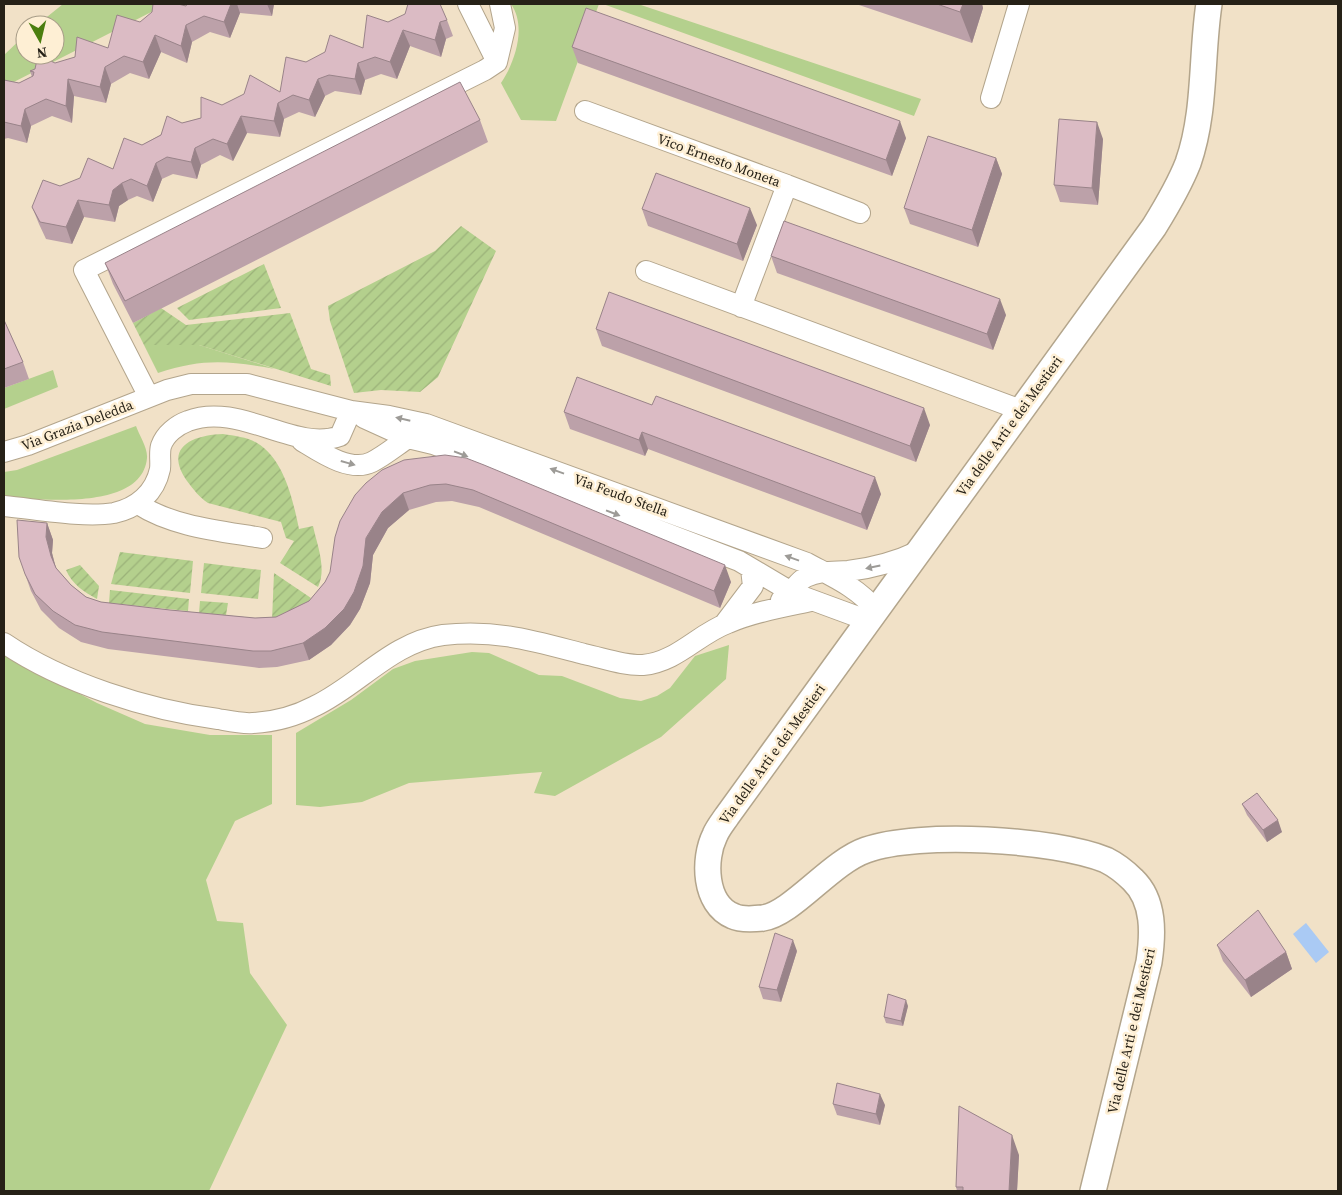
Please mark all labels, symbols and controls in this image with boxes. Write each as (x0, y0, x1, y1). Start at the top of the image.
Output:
north arrow (15, 15, 65, 65)
text: N (35, 42, 48, 63)
street label: Vico Ernesto Moneta (655, 128, 784, 192)
street label: Via delle Arti e dei Mestieri (951, 352, 1067, 500)
street label: Via Grazia Deledda (18, 394, 137, 455)
one-way arrow (396, 415, 411, 423)
one-way arrow (454, 450, 469, 458)
one-way arrow (341, 460, 356, 468)
one-way arrow (549, 467, 564, 475)
street label: Via Feudo Stella (571, 469, 672, 522)
one-way arrow (605, 509, 620, 517)
one-way arrow (784, 554, 799, 561)
one-way arrow (865, 563, 881, 571)
street label: Via delle Arti e dei Mestieri (714, 680, 830, 828)
street label: Via delle Arti e dei Mestieri (1102, 946, 1160, 1116)

